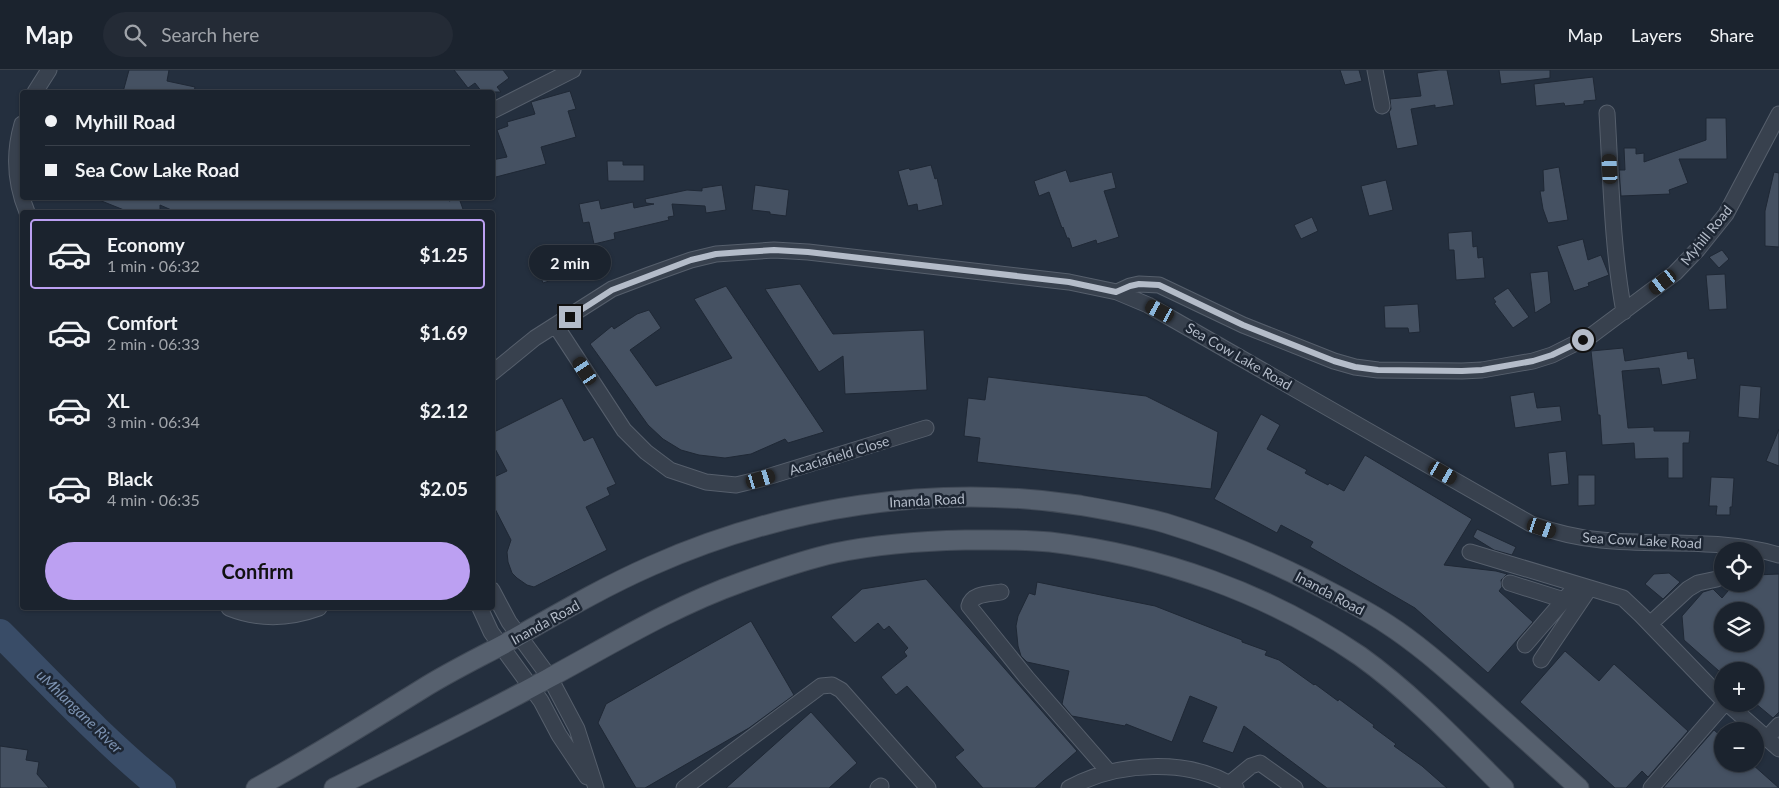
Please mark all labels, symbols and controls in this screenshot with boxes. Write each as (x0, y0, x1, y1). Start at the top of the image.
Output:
search box (103, 12, 453, 57)
text: Map (25, 20, 73, 49)
icon: search (121, 21, 149, 49)
text: Search here (161, 23, 259, 46)
text: Map (1567, 24, 1603, 46)
text: Layers (1631, 24, 1682, 46)
text: Share (1710, 24, 1754, 46)
text: Myhill Road (75, 110, 175, 133)
car (1601, 154, 1618, 184)
text: Sea Cow Lake Road (75, 158, 239, 181)
street label: Myhill Road (1677, 201, 1735, 269)
icon: car (47, 232, 92, 277)
text: Economy (107, 233, 185, 256)
text: $1.25 (419, 243, 468, 266)
callout: 2 min (529, 244, 611, 280)
text: 2 min (550, 253, 590, 272)
text: 1 min · 06:32 (107, 256, 200, 275)
car (1646, 267, 1679, 297)
car (1143, 297, 1176, 325)
route end (559, 306, 581, 328)
icon: car (47, 310, 92, 355)
text: Comfort (107, 311, 178, 334)
street label: Sea Cow Lake Road (1183, 319, 1295, 393)
text: $1.69 (419, 321, 468, 344)
route start (1572, 329, 1594, 351)
text: 2 min · 06:33 (107, 334, 200, 353)
car (570, 354, 599, 388)
icon: car (47, 388, 92, 433)
text: XL (107, 389, 130, 412)
text: $2.12 (419, 399, 468, 422)
text: 3 min · 06:34 (107, 412, 200, 431)
street label: Acaciafield Close (787, 432, 891, 478)
car (1426, 459, 1459, 487)
icon: car (47, 466, 92, 511)
text: Black (107, 467, 153, 490)
car (744, 467, 777, 491)
text: $2.05 (419, 477, 468, 500)
text: 4 min · 06:35 (107, 490, 200, 509)
street label: Inanda Road (889, 490, 965, 510)
car (1525, 516, 1558, 540)
street label: Sea Cow Lake Road (1582, 528, 1702, 552)
button: Confirm (45, 542, 470, 600)
map controls (1714, 542, 1764, 772)
button: locate (1714, 542, 1764, 592)
street label: Inanda Road (1293, 568, 1367, 618)
street label: Inanda Road (508, 596, 582, 648)
button: layers (1714, 602, 1764, 652)
button: + (1714, 662, 1764, 712)
water label: uMhlangane River (33, 666, 127, 757)
button: − (1714, 722, 1764, 772)

